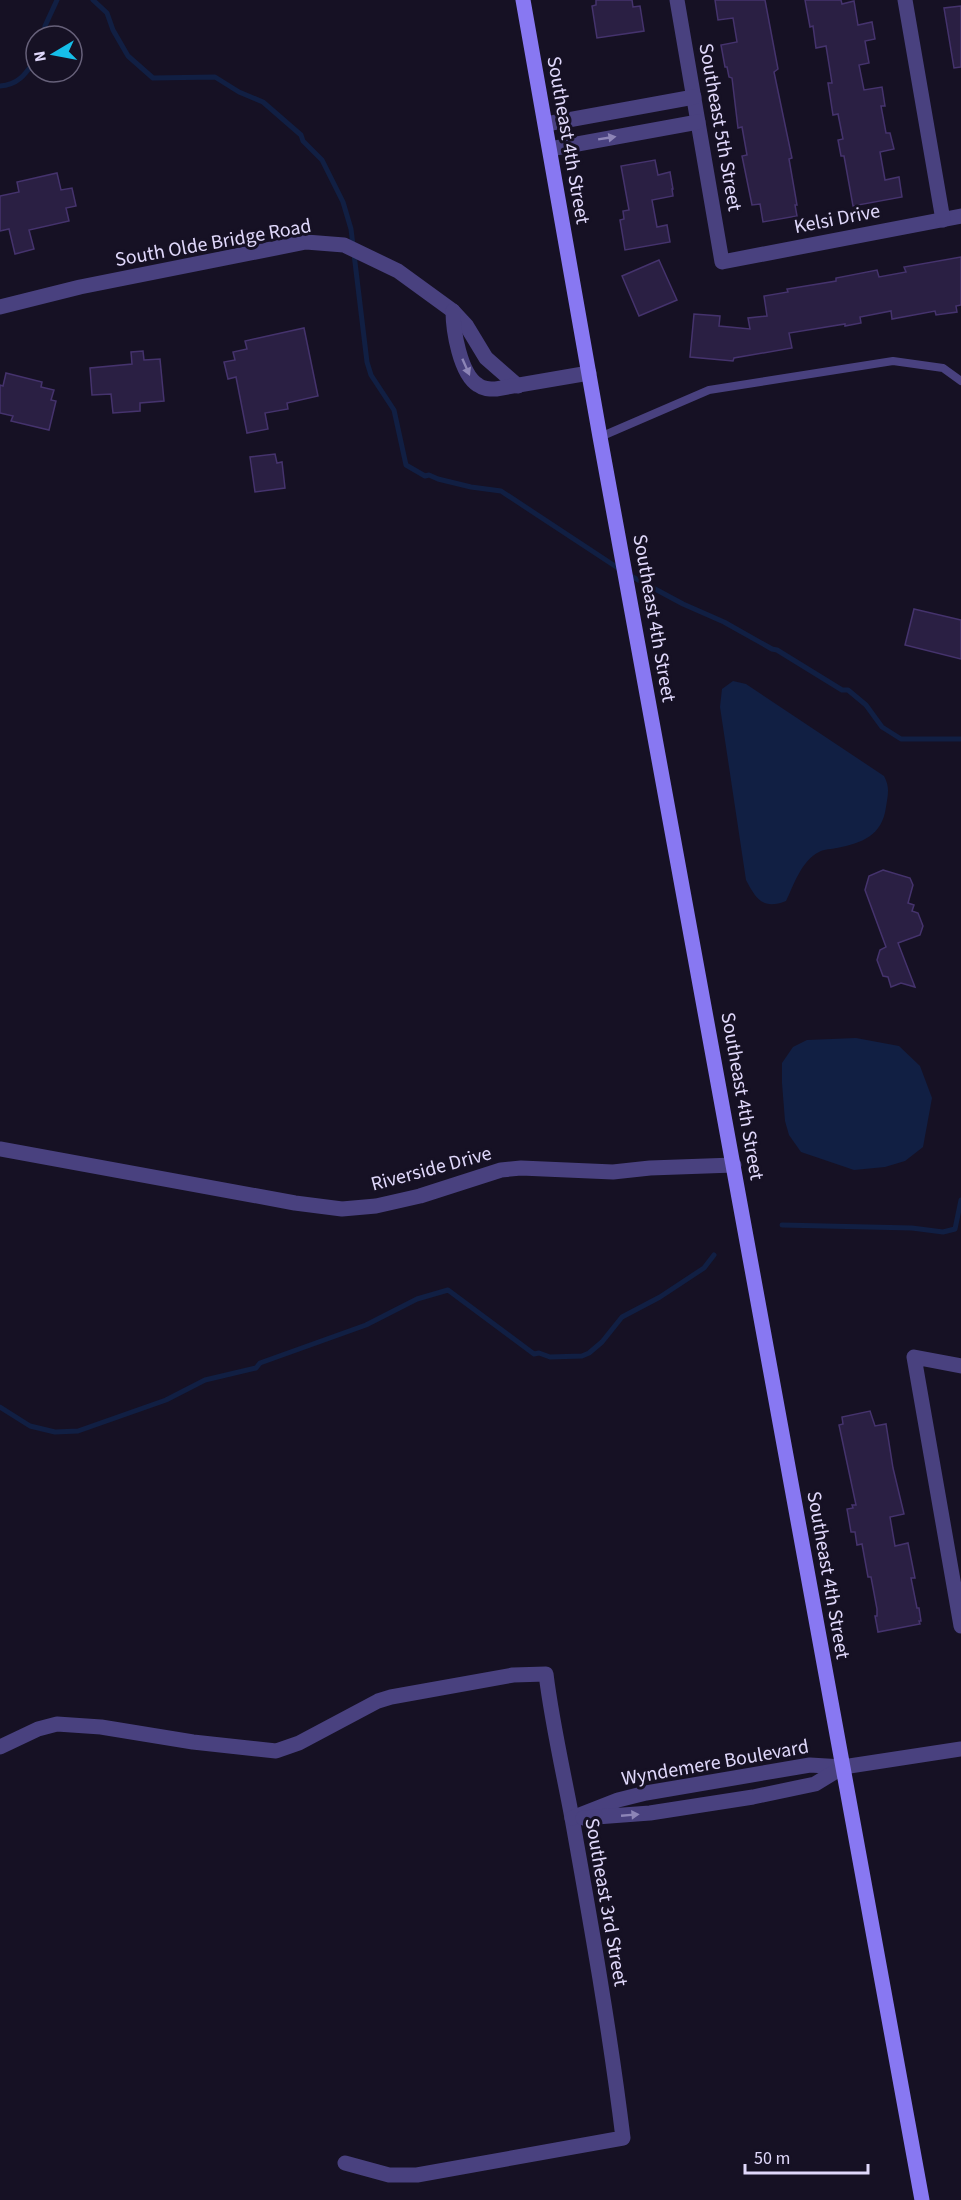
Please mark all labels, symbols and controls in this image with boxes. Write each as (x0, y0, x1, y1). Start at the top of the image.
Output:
north arrow (24, 24, 84, 84)
street label: Southeast 5th Street (691, 41, 749, 214)
text: N (28, 49, 52, 64)
street label: Southeast 4th Street (539, 54, 597, 227)
one-way arrow (598, 133, 617, 142)
street label: Kelsi Drive (792, 197, 883, 241)
street label: South Olde Bridge Road (113, 212, 314, 274)
one-way arrow (461, 358, 471, 376)
street label: Southeast 4th Street (625, 532, 683, 705)
street label: Southeast 4th Street (713, 1010, 771, 1183)
street label: Riverside Drive (368, 1139, 495, 1199)
street label: Southeast 4th Street (799, 1489, 857, 1662)
street label: Wyndemere Boulevard (619, 1733, 811, 1793)
one-way arrow (621, 1810, 640, 1820)
street label: Southeast 3rd Street (577, 1816, 635, 1989)
scale bar (745, 2137, 868, 2175)
text: 50 m (754, 2146, 790, 2171)

